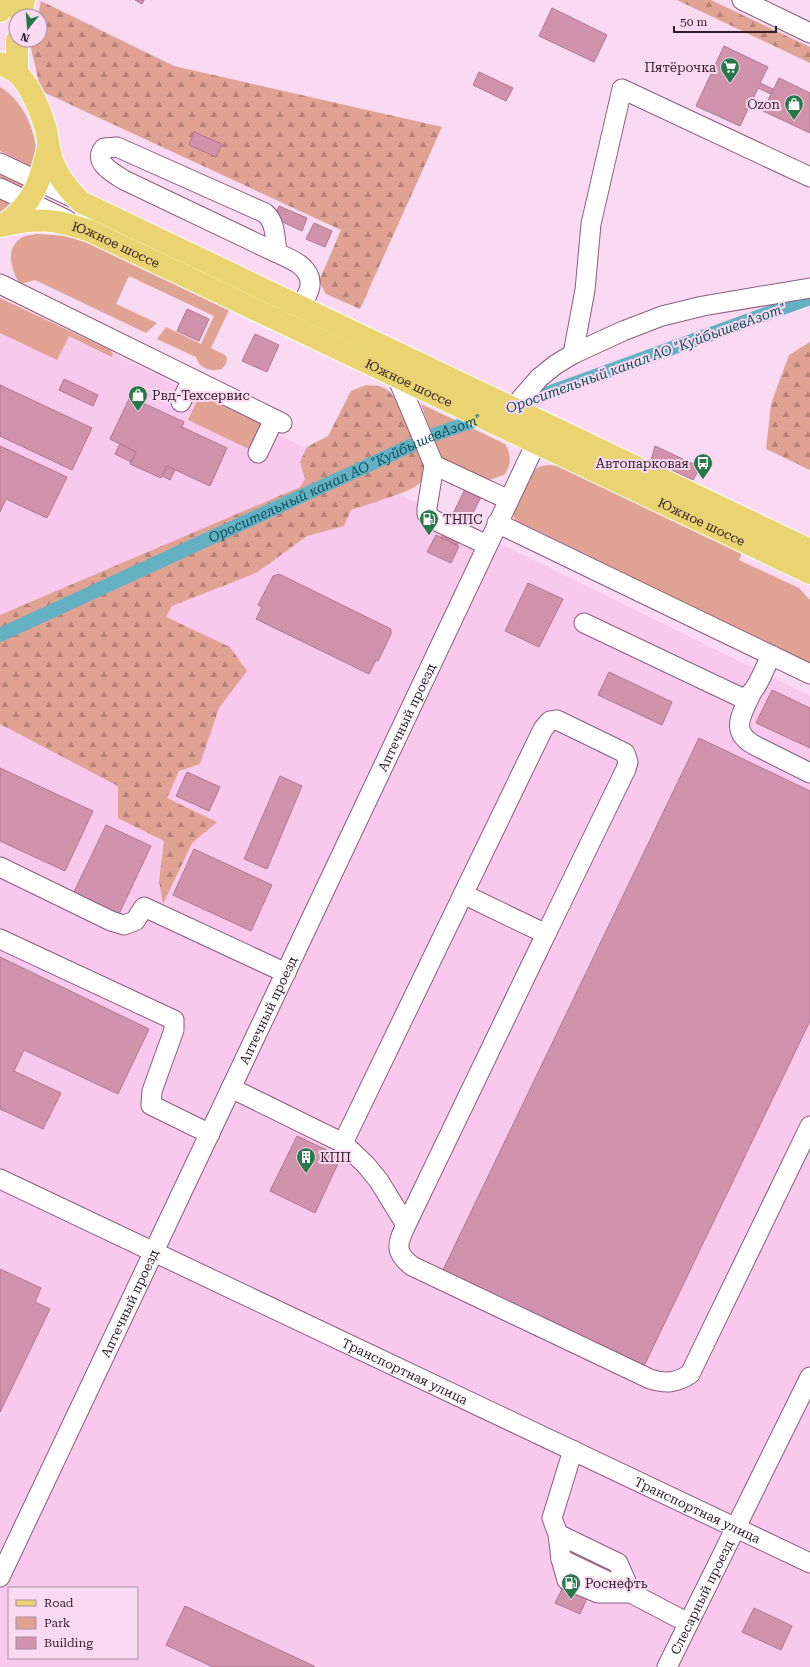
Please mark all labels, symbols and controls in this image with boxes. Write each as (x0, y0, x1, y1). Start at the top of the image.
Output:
north arrow (8, 8, 48, 48)
scale bar (674, 8, 776, 34)
text: 50 m (680, 15, 707, 29)
text: N (19, 29, 31, 45)
supermarket icon: Пятёрочка (719, 56, 741, 84)
place label: Пятёрочка (644, 60, 716, 75)
shop icon: Ozon (783, 93, 805, 121)
place label: Ozon (747, 97, 781, 112)
street label: Южное шоссе (70, 218, 162, 271)
water label: Оросительный канал АО "КуйбышевАзот" (504, 300, 788, 416)
street label: Южное шоссе (363, 355, 455, 410)
shop icon: Рвд-Техсервис (127, 384, 149, 412)
place label: Рвд-Техсервис (152, 388, 250, 403)
water label: Оросительный канал АО "КуйбышевАзот" (206, 411, 484, 546)
bus stop icon: Автопарковая (692, 452, 714, 480)
place label: Автопарковая (596, 456, 689, 471)
street label: Южное шоссе (656, 494, 748, 549)
fuel station icon: ТНПС (418, 508, 440, 536)
place label: ТНПС (443, 512, 483, 527)
street label: Аптечный проезд (374, 661, 438, 774)
street label: Аптечный проезд (236, 954, 300, 1067)
building icon: КПП (295, 1146, 317, 1174)
place label: КПП (320, 1150, 351, 1165)
street label: Аптечный проезд (98, 1247, 161, 1359)
street label: Транспортная улица (339, 1335, 470, 1407)
street label: Транспортная улица (632, 1473, 763, 1546)
street label: Слесарный проезд (667, 1537, 736, 1657)
fuel station icon: Роснефть (560, 1572, 582, 1600)
place label: Роснефть (585, 1576, 648, 1591)
legend (8, 1587, 138, 1659)
text: Road (44, 1596, 74, 1610)
text: Park (44, 1616, 71, 1630)
text: Building (44, 1636, 93, 1650)

